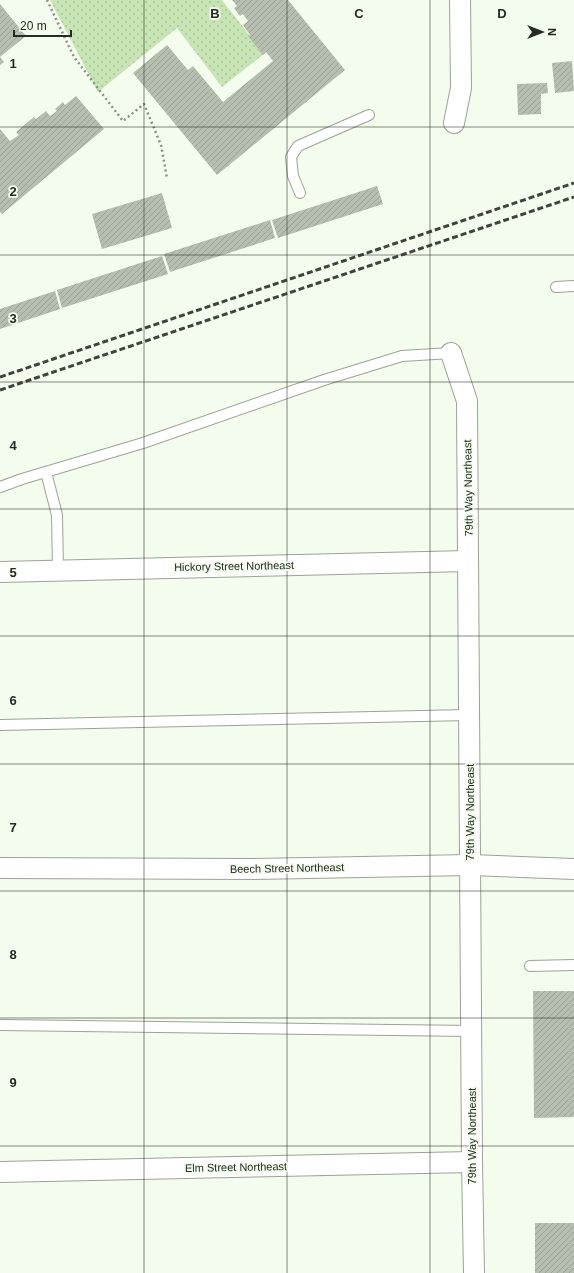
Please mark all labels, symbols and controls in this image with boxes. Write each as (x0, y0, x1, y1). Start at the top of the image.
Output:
text: B (210, 6, 220, 21)
text: C (354, 6, 364, 21)
text: D (497, 6, 507, 21)
scale bar (14, 12, 71, 38)
north arrow (522, 12, 562, 52)
text: 20 m (20, 19, 47, 33)
text: N (546, 28, 558, 36)
text: 1 (9, 56, 17, 71)
text: 2 (9, 184, 17, 199)
text: 3 (9, 311, 17, 326)
text: 4 (9, 438, 17, 453)
street label: 79th Way Northeast (461, 439, 475, 537)
street label: Hickory Street Northeast (174, 559, 294, 573)
text: 5 (9, 565, 17, 580)
text: 6 (9, 693, 17, 708)
street label: 79th Way Northeast (464, 764, 476, 860)
text: 7 (9, 820, 17, 835)
street label: Beech Street Northeast (230, 861, 344, 875)
text: 8 (9, 947, 17, 962)
text: 9 (9, 1075, 17, 1090)
street label: 79th Way Northeast (466, 1088, 478, 1184)
street label: Elm Street Northeast (185, 1160, 287, 1174)

